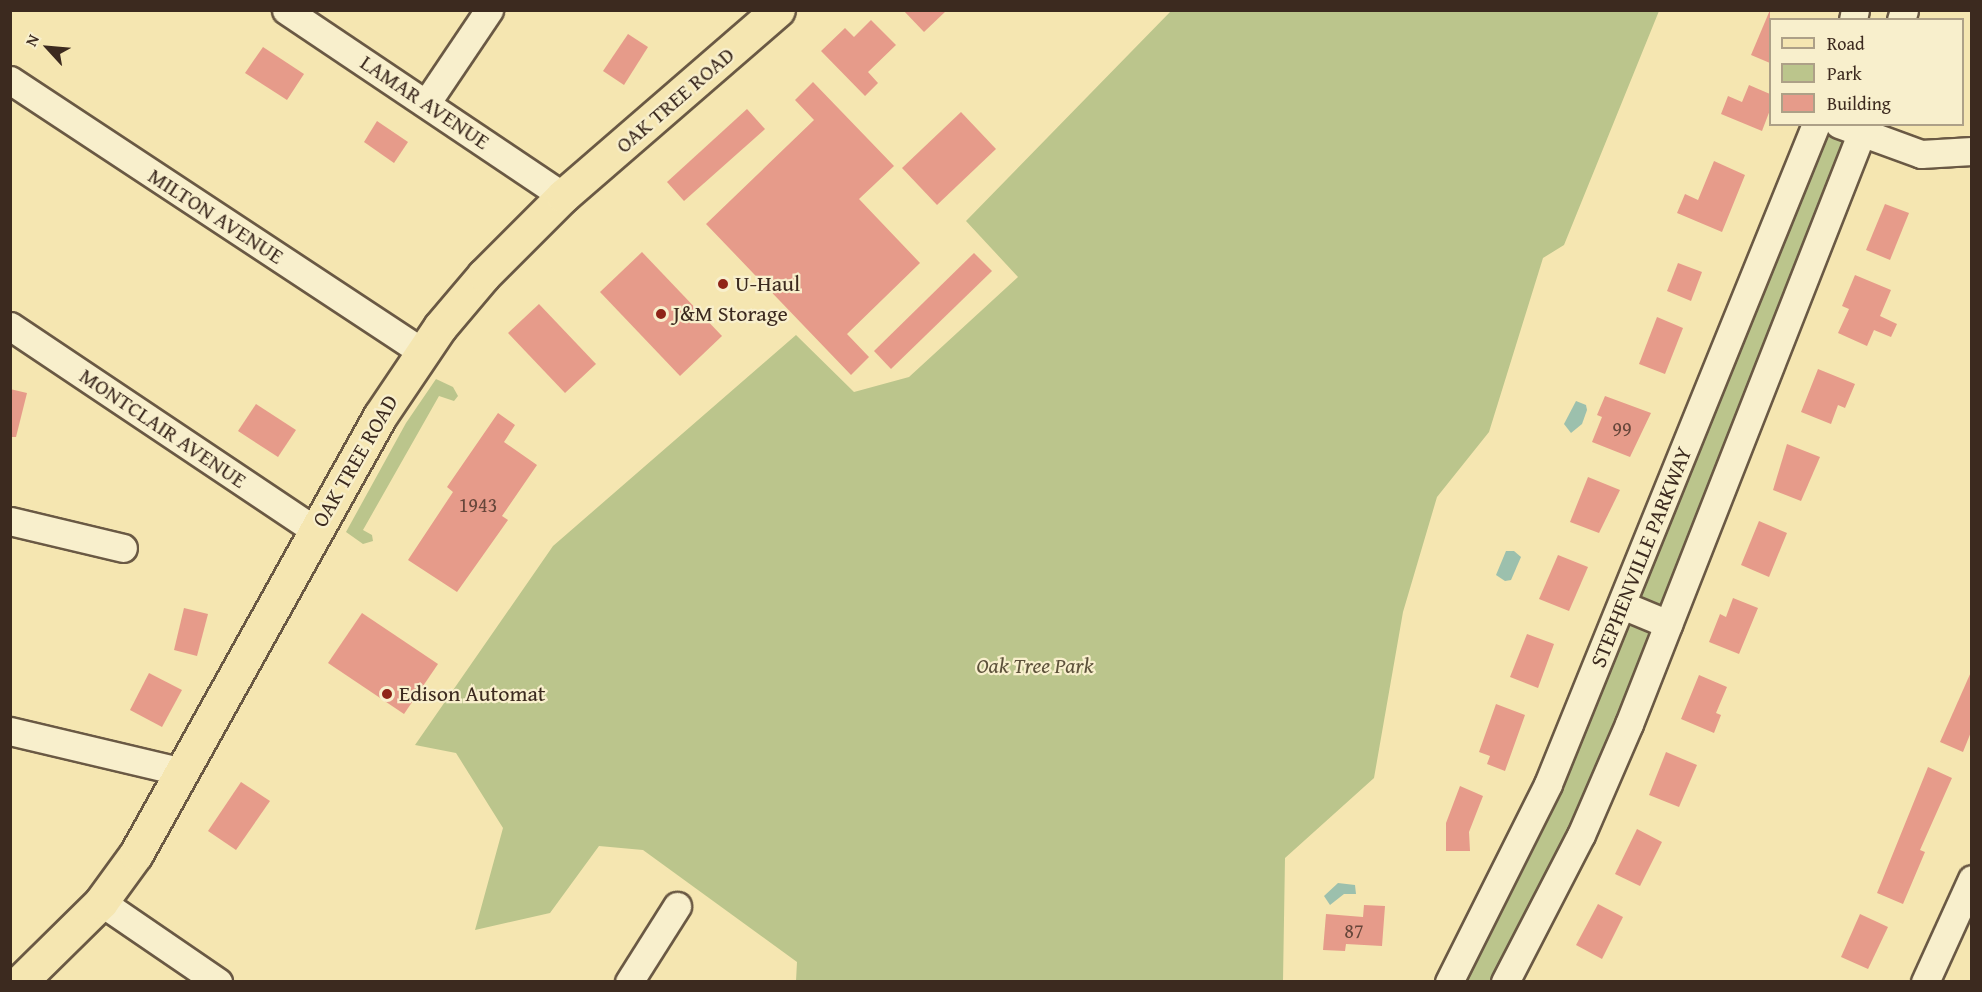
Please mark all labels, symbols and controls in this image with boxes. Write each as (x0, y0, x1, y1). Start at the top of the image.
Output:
north arrow (18, 18, 78, 78)
legend (1769, 18, 1964, 126)
text: N (19, 30, 45, 50)
text: Road (1827, 30, 1865, 57)
street label: OAK TREE ROAD (610, 41, 740, 159)
street label: LAMAR AVENUE (355, 49, 495, 155)
text: Park (1827, 60, 1862, 87)
text: Building (1827, 90, 1891, 117)
street label: MILTON AVENUE (143, 162, 289, 270)
place label: U-Haul (735, 271, 800, 297)
marker: U-Haul (716, 277, 730, 291)
place label: J&M Storage (673, 301, 788, 327)
marker: J&M Storage (654, 307, 668, 321)
street label: MONTCLAIR AVENUE (75, 362, 251, 494)
street label: OAK TREE ROAD (307, 390, 403, 532)
house number: 99 (1612, 416, 1632, 440)
street label: STEPHENVILLE PARKWAY (1585, 443, 1697, 671)
house number: 1943 (459, 492, 497, 516)
park label: Oak Tree Park (976, 653, 1094, 679)
place label: Edison Automat (399, 681, 546, 707)
marker: Edison Automat (380, 687, 394, 701)
house number: 87 (1344, 918, 1364, 942)

